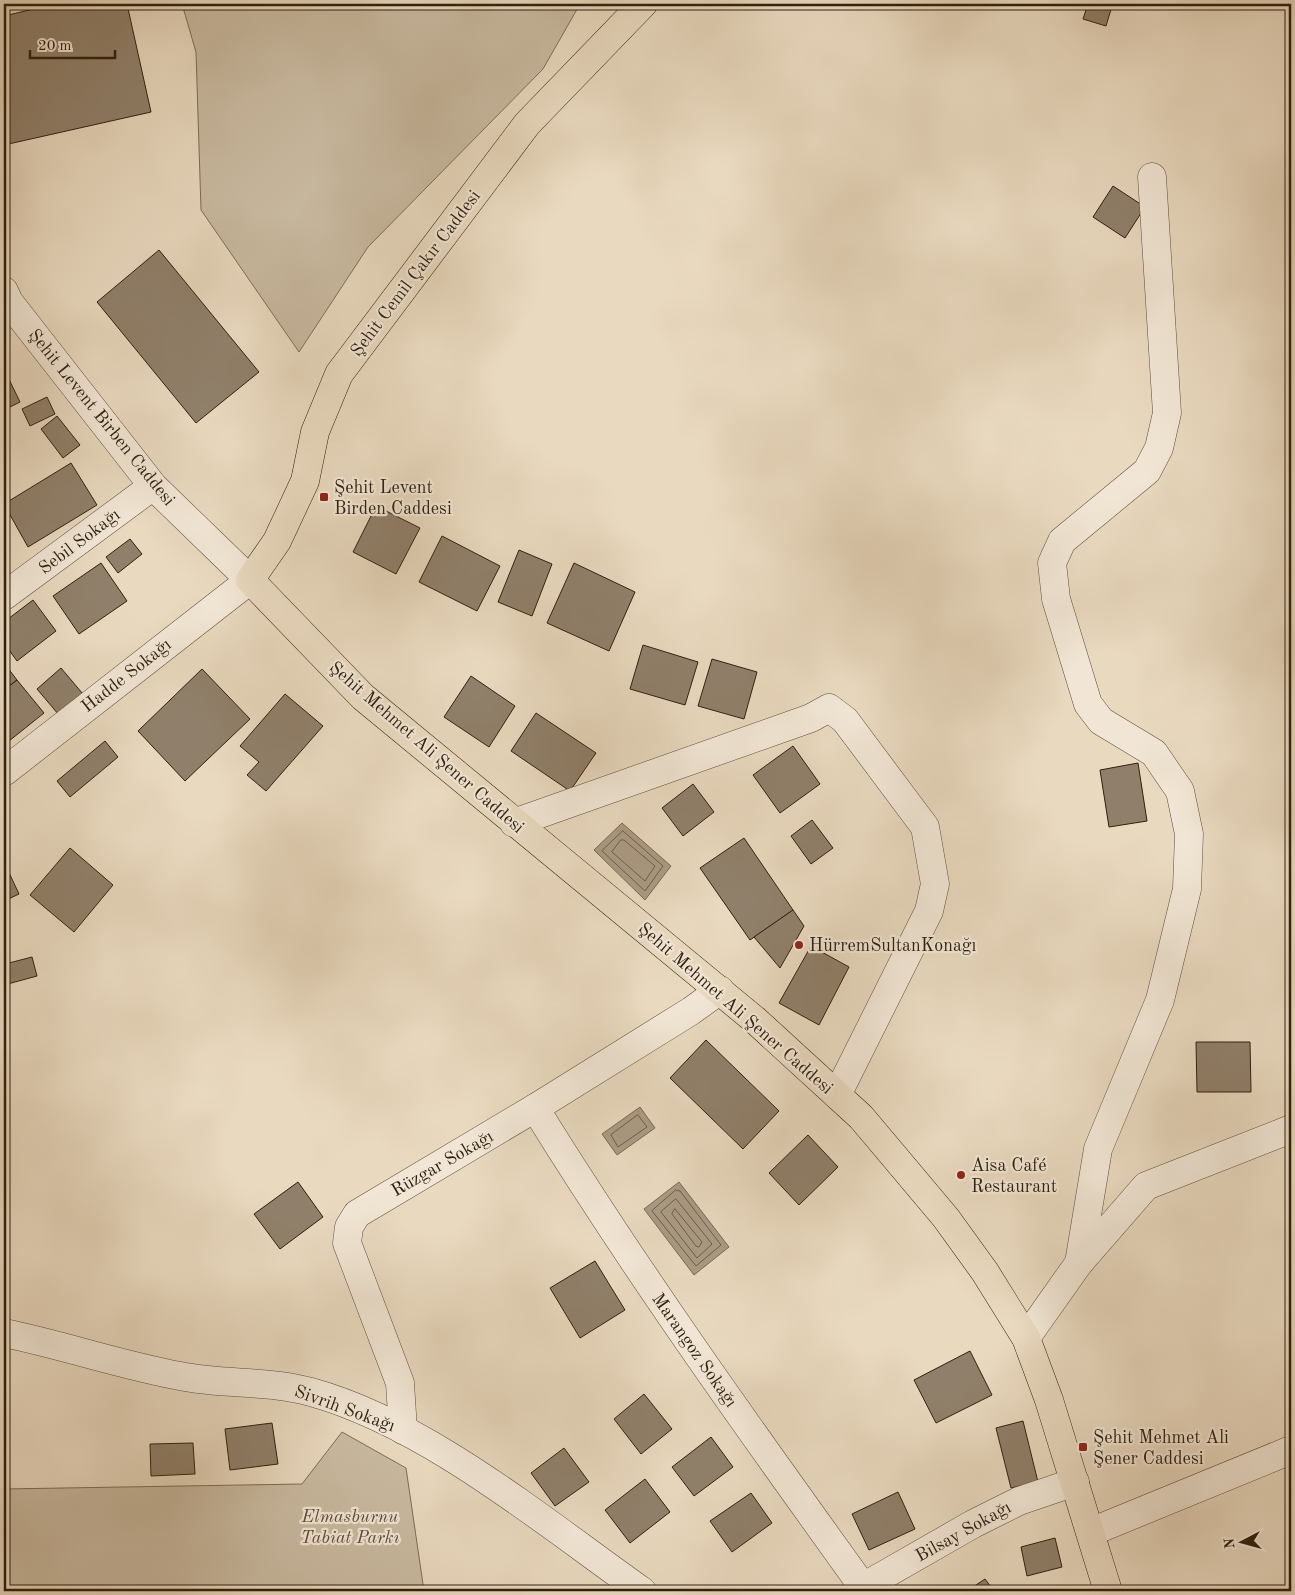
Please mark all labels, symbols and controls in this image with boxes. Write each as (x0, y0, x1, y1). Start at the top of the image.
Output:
scale bar (30, 28, 115, 60)
text: 20 m (38, 39, 72, 54)
street label: Şehit Cemil Çakır Caddesi (347, 187, 484, 360)
street label: Şehit Levent Birben Caddesi (25, 326, 178, 509)
place label: Şehit Levent Birden Caddesi (334, 479, 452, 518)
marker: Şehit Levent Birden Caddesi (318, 491, 330, 503)
street label: Sebil Sokağı (36, 506, 124, 578)
street label: Hadde Sokağı (78, 635, 175, 716)
street label: Şehit Mehmet Ali Şener Caddesi (326, 658, 527, 837)
street label: Şehit Mehmet Ali Şener Caddesi (635, 919, 836, 1098)
place label: HürremSultanKonağı (809, 937, 977, 955)
marker: HürremSultanKonağı (793, 939, 805, 951)
street label: Rüzgar Sokağı (388, 1127, 497, 1200)
place label: Aisa Café Restaurant (971, 1157, 1057, 1196)
marker: Aisa Café Restaurant (955, 1169, 967, 1181)
street label: Marangoz Sokağı (648, 1290, 740, 1411)
street label: Sivrih Sokağı (292, 1382, 397, 1435)
place label: Şehit Mehmet Ali Şener Caddesi (1093, 1429, 1229, 1468)
marker: Şehit Mehmet Ali Şener Caddesi (1077, 1441, 1089, 1453)
street label: Bilsay Sokağı (913, 1498, 1014, 1565)
park label: Elmasburnu Tabiat Parkı (300, 1508, 400, 1547)
north arrow (1218, 1518, 1268, 1568)
text: N (1223, 1537, 1238, 1549)

